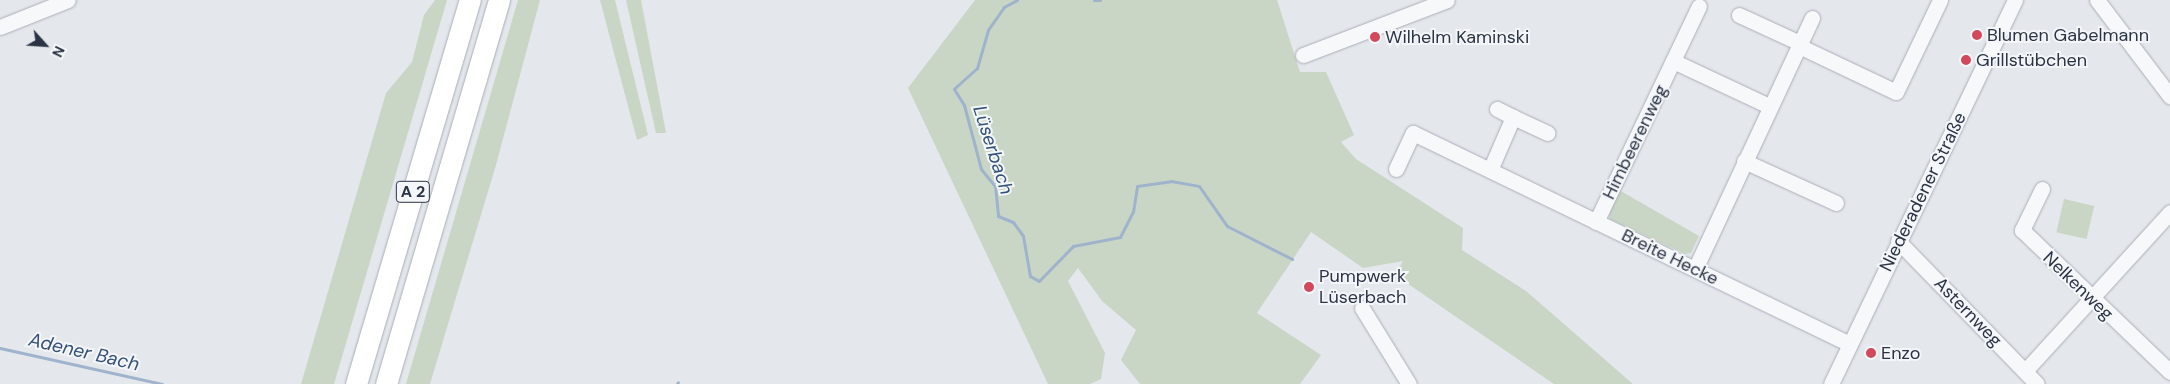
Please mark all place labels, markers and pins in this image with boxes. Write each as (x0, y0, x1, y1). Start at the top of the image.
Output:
place label: Blumen Gabelmann (1987, 24, 2149, 46)
place label: Wilhelm Kaminski (1385, 26, 1529, 48)
marker: Blumen Gabelmann (1971, 29, 1983, 41)
marker: Wilhelm Kaminski (1369, 31, 1381, 43)
place label: Grillstübchen (1976, 49, 2087, 71)
marker: Grillstübchen (1960, 54, 1972, 66)
place label: Pumpwerk Lüserbach (1319, 266, 1406, 308)
marker: Pumpwerk Lüserbach (1303, 281, 1315, 293)
place label: Enzo (1881, 342, 1920, 364)
marker: Enzo (1865, 347, 1877, 359)

